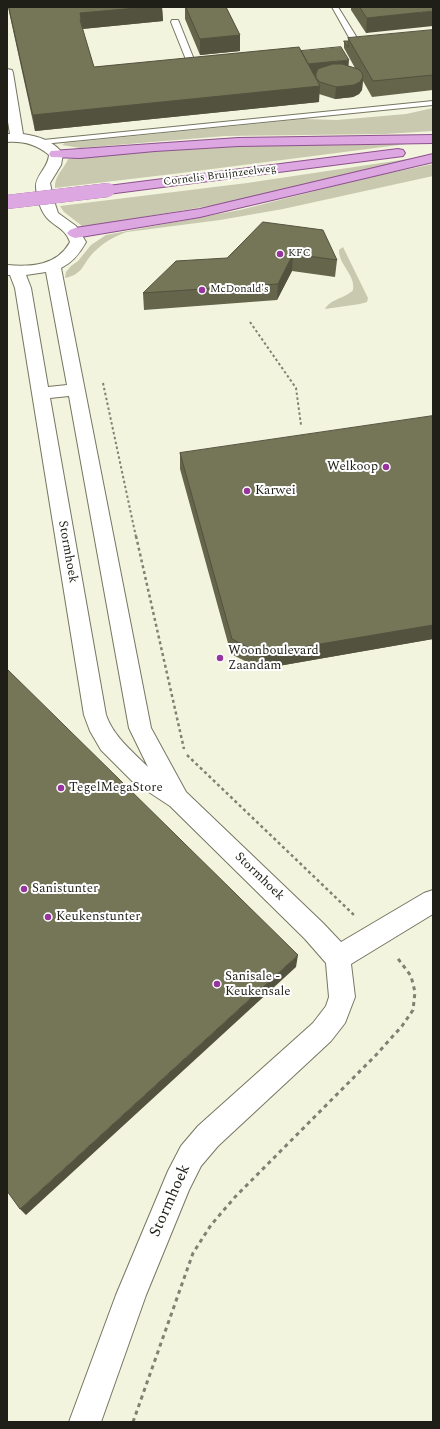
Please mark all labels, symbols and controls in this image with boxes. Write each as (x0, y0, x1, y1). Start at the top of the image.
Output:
street label: Cornelis Bruijnzeelweg (163, 163, 277, 189)
place label: KFC (288, 247, 311, 261)
marker: KFC (275, 249, 285, 259)
place label: McDonald's (210, 283, 269, 297)
marker: McDonald's (197, 285, 207, 295)
place label: Welkoop (327, 459, 378, 475)
marker: Welkoop (381, 462, 391, 472)
place label: Karwei (255, 483, 296, 499)
marker: Karwei (242, 486, 252, 496)
street label: Stormhoek (54, 520, 80, 584)
place label: Woonboulevard Zaandam (228, 643, 319, 674)
marker: Woonboulevard Zaandam (215, 653, 225, 663)
place label: TegelMegaStore (69, 780, 163, 796)
marker: TegelMegaStore (56, 783, 66, 793)
street label: Stormhoek (231, 849, 287, 905)
place label: Sanistunter (32, 881, 98, 897)
marker: Sanistunter (19, 884, 29, 894)
place label: Keukenstunter (56, 909, 141, 925)
marker: Keukenstunter (43, 912, 53, 922)
place label: Sanisale - Keukensale (225, 969, 291, 1000)
marker: Sanisale - Keukensale (212, 979, 222, 989)
street label: Stormhoek (146, 1162, 196, 1240)

